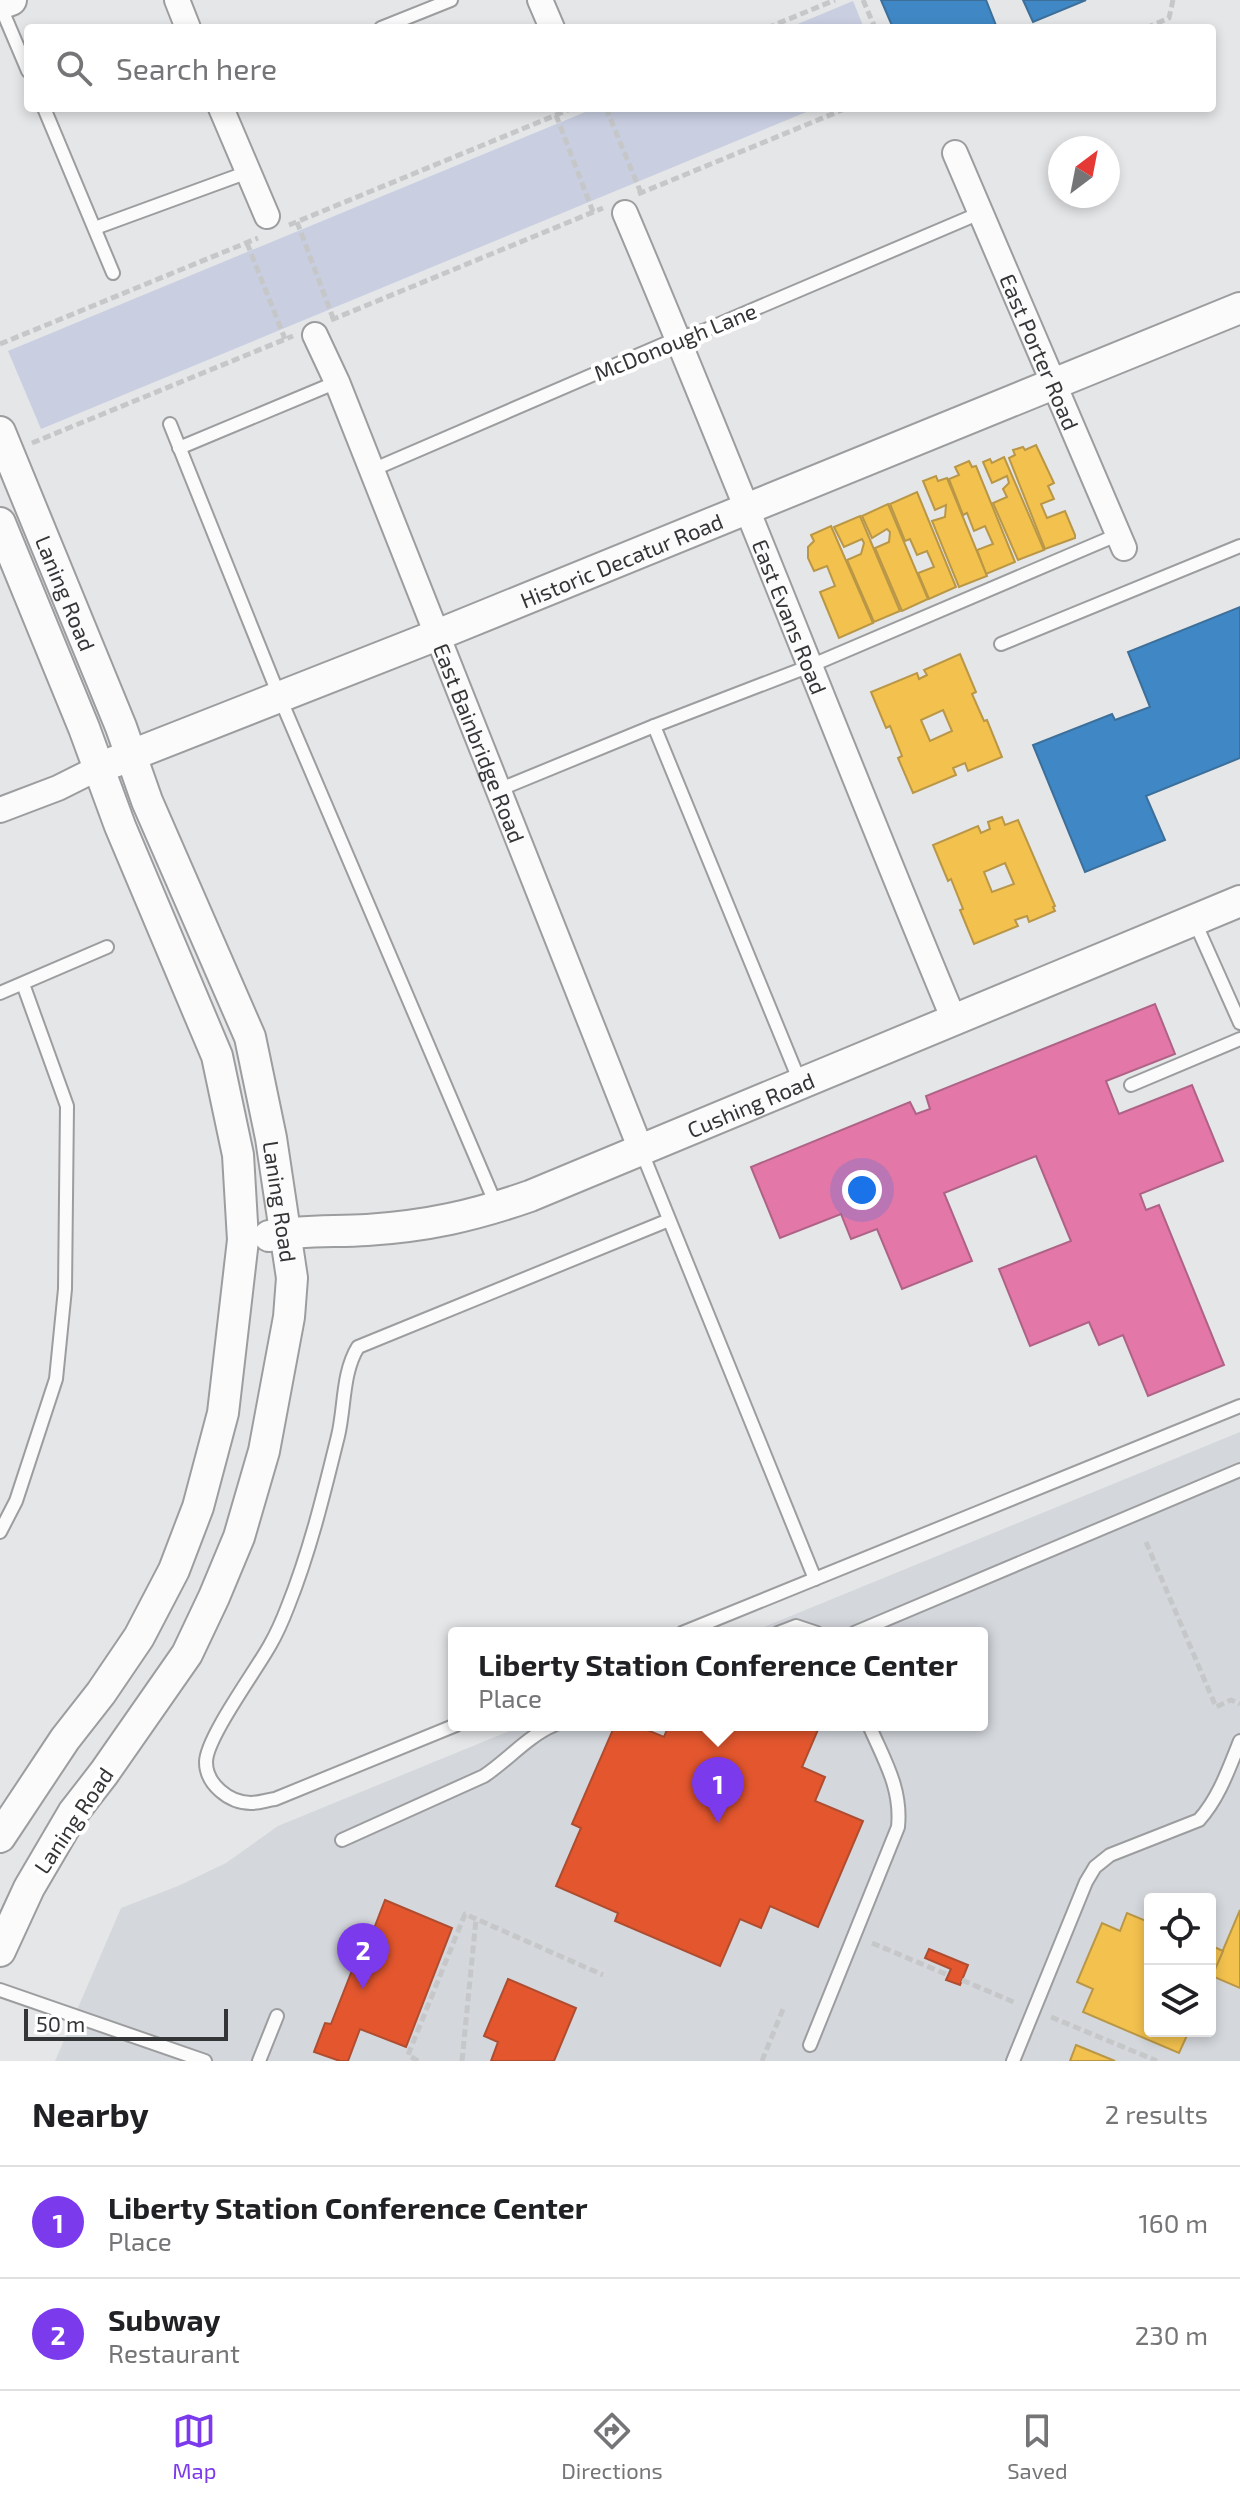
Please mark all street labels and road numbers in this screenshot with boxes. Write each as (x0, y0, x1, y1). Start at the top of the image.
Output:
street label: East Porter Road (995, 270, 1085, 434)
street label: McDonough Lane (590, 297, 760, 385)
street label: Historic Decatur Road (516, 507, 726, 613)
street label: Laning Road (31, 531, 101, 655)
street label: East Evans Road (748, 535, 833, 698)
street label: East Bainbridge Road (429, 640, 531, 846)
street label: Cushing Road (683, 1066, 818, 1142)
street label: Laning Road (259, 1139, 302, 1264)
street label: Laning Road (28, 1762, 118, 1878)

